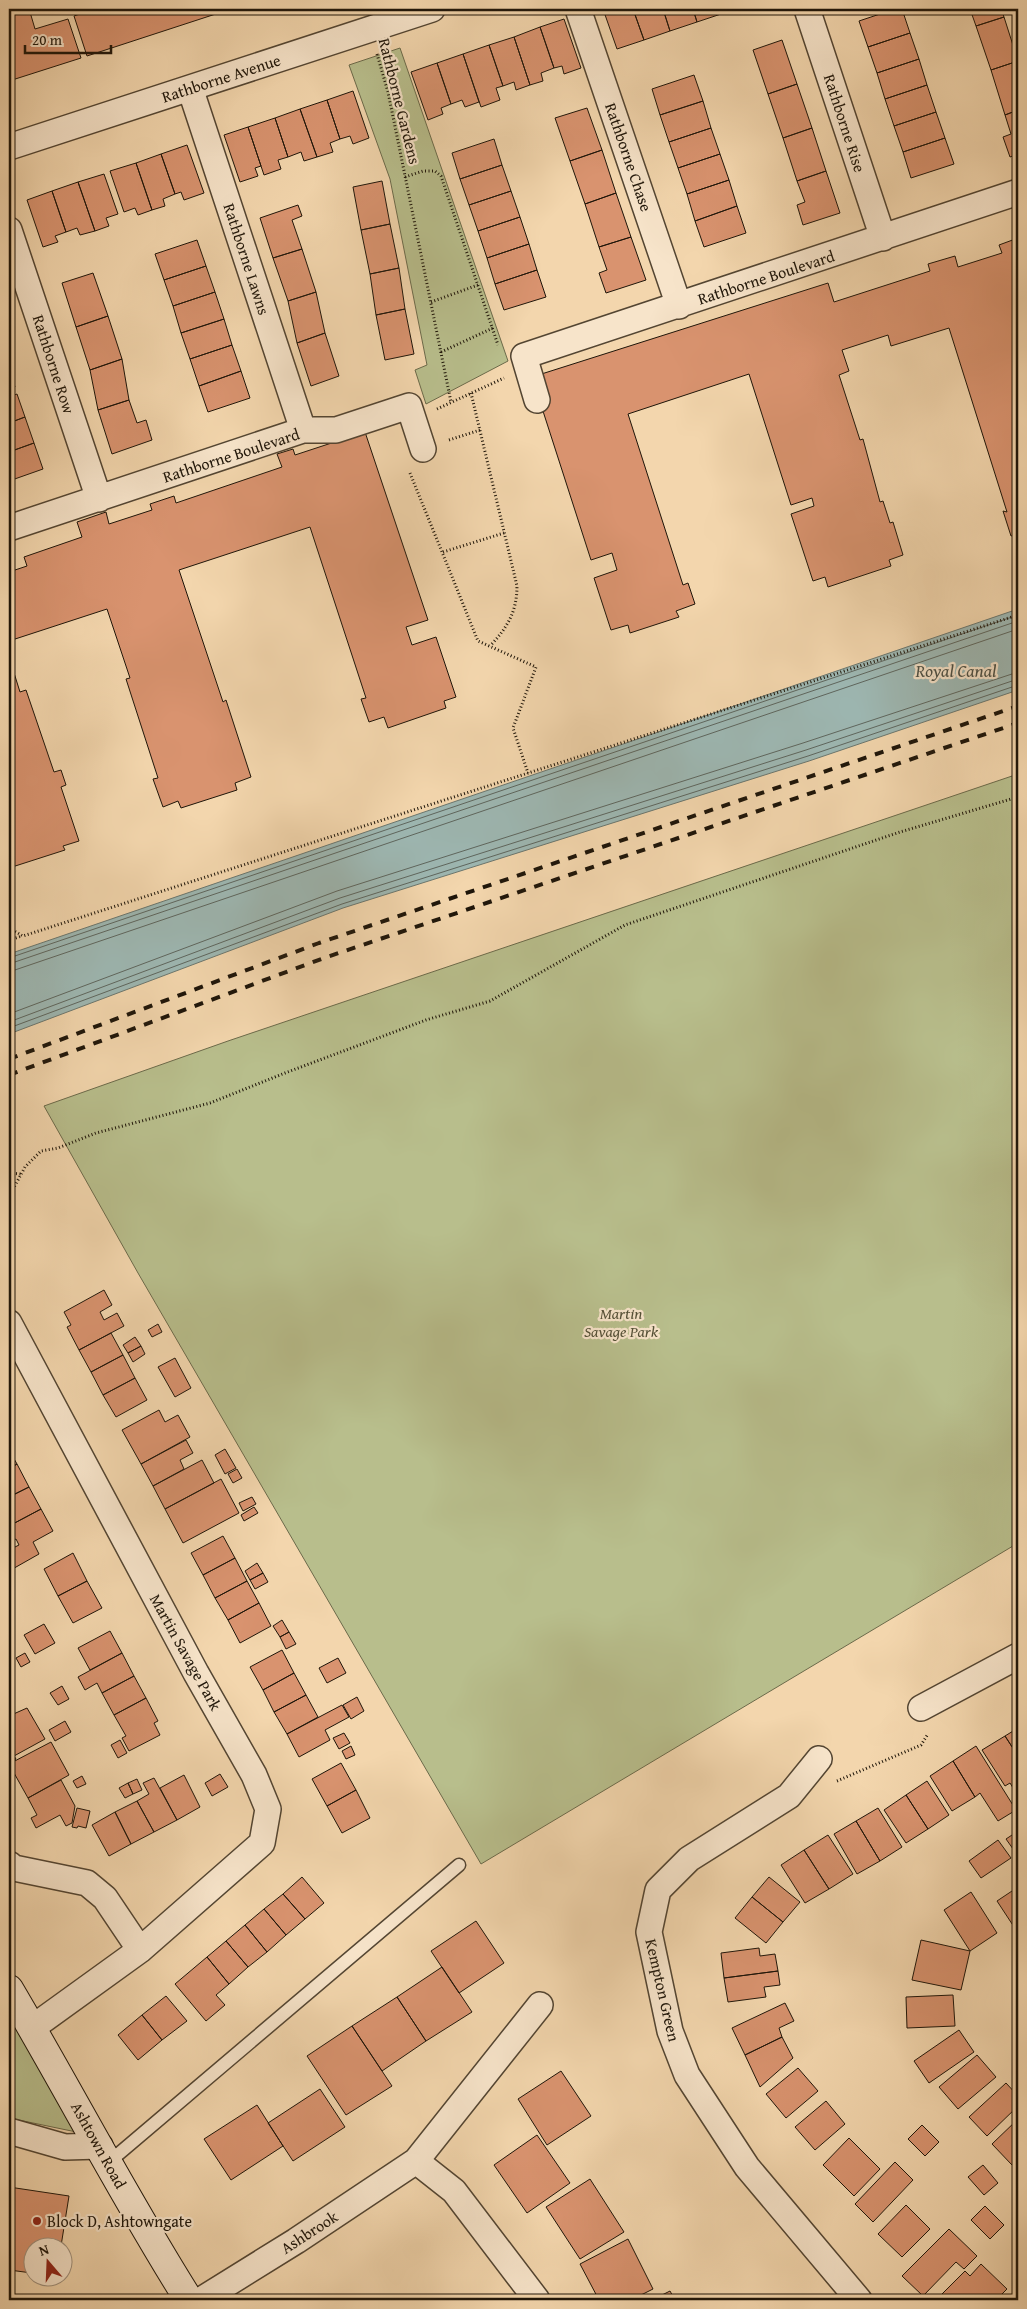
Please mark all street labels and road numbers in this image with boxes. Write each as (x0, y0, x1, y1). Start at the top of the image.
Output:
street label: Rathborne Gardens (373, 35, 427, 167)
street label: Rathborne Avenue (159, 47, 283, 109)
street label: Rathborne Rise (818, 71, 872, 175)
street label: Rathborne Chase (599, 99, 659, 215)
street label: Rathborne Lawns (218, 200, 276, 318)
street label: Rathborne Boulevard (695, 243, 838, 310)
street label: Rathborne Row (27, 311, 82, 417)
street label: Rathborne Boulevard (160, 421, 303, 488)
street label: Martin Savage Park (144, 1589, 228, 1715)
street label: Kempton Green (640, 1936, 686, 2044)
street label: Ashtown Road (65, 2097, 133, 2193)
street label: Ashbrook (276, 2204, 343, 2260)

